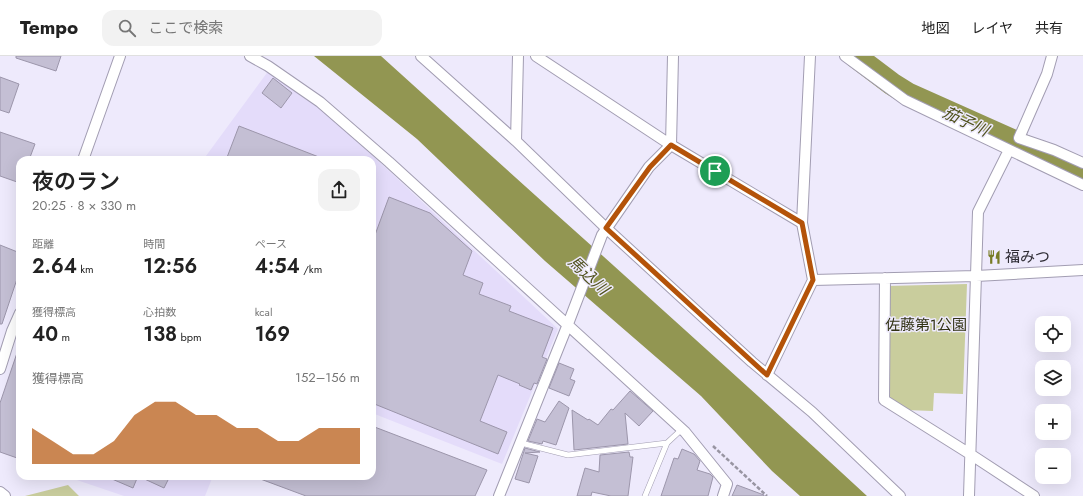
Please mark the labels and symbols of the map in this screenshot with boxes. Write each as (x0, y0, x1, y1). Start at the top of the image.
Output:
water label: 茄子川 (939, 101, 994, 143)
pin (698, 154, 732, 188)
place label: 福みつ (1005, 246, 1050, 268)
restaurant icon: 福みつ (986, 249, 1002, 265)
water label: 馬込川 (563, 251, 616, 302)
park label: 佐藤第1公園 (885, 314, 967, 336)

